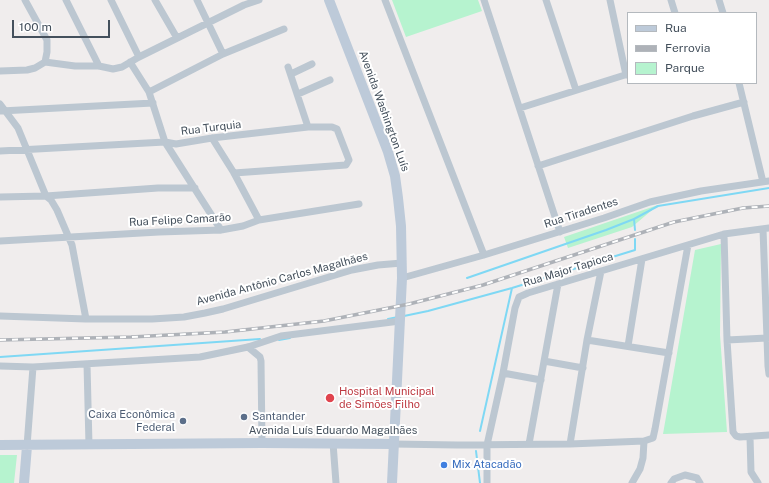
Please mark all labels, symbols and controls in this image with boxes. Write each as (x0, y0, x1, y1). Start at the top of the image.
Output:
scale bar (14, 12, 112, 38)
legend (627, 12, 757, 84)
text: 100 m (19, 20, 52, 34)
text: Rua (665, 21, 687, 35)
text: Ferrovia (665, 41, 710, 55)
street label: Avenida Washington Luís (356, 49, 412, 173)
text: Parque (665, 61, 705, 75)
street label: Rua Turquia (180, 118, 242, 138)
street label: Rua Tiradentes (542, 195, 620, 231)
street label: Rua Felipe Camarão (129, 211, 231, 229)
street label: Avenida Antônio Carlos Magalhães (195, 250, 369, 308)
street label: Rua Major Tapioca (521, 250, 615, 290)
place label: Hospital Municipal de Simões Filho (339, 385, 435, 411)
marker: Hospital Municipal de Simões Filho (324, 392, 336, 404)
place label: Caixa Econômica Federal (88, 408, 175, 434)
place label: Santander (252, 410, 305, 424)
marker: Santander (239, 412, 249, 422)
marker: Caixa Econômica Federal (178, 416, 188, 426)
street label: Avenida Luís Eduardo Magalhães (249, 424, 417, 438)
place label: Mix Atacadão (452, 458, 522, 472)
marker: Mix Atacadão (439, 460, 449, 470)

